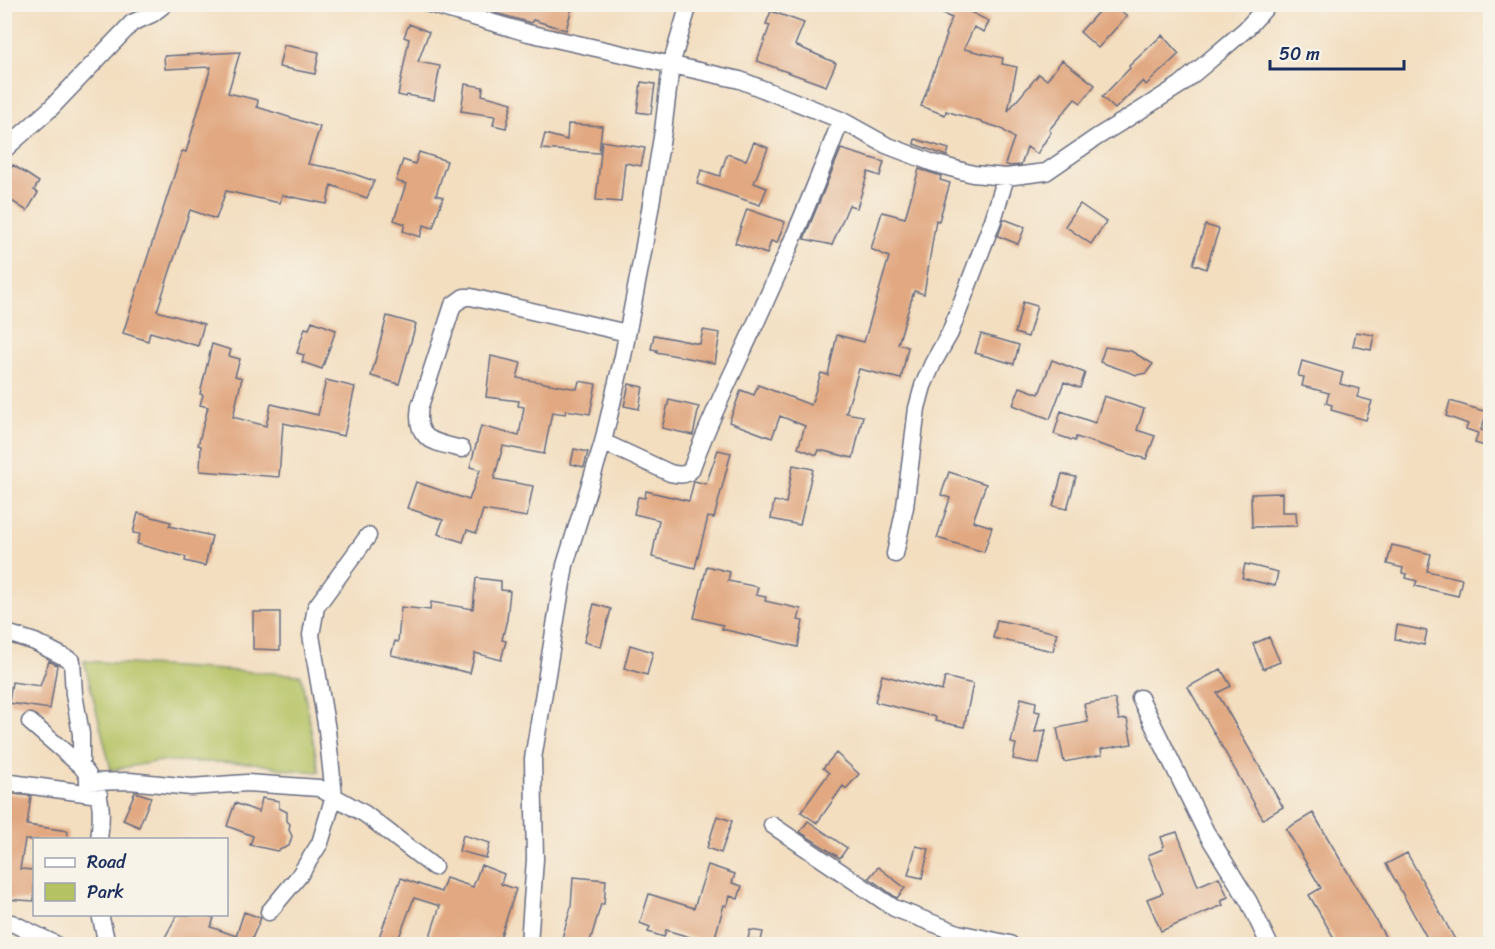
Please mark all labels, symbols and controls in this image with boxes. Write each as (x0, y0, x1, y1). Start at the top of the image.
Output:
scale bar (1270, 33, 1404, 71)
text: 50 m (1279, 38, 1320, 70)
legend (33, 838, 228, 916)
text: Road (87, 846, 127, 878)
text: Park (87, 876, 124, 908)

